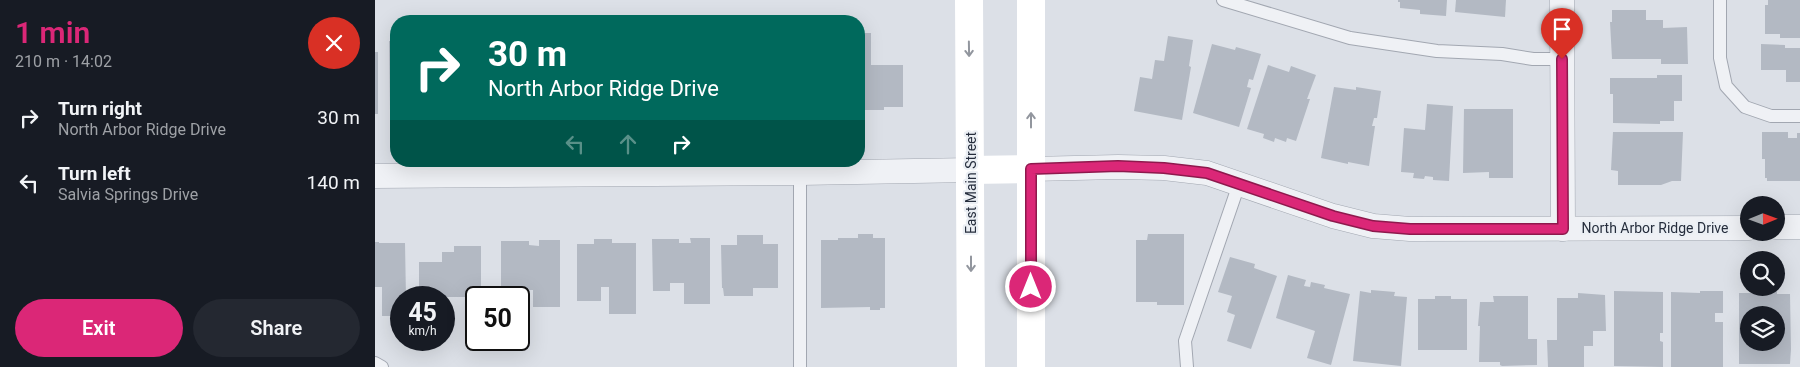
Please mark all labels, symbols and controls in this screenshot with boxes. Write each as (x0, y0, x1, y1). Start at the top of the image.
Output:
pin (1541, 8, 1583, 59)
text: 1 min (15, 15, 90, 50)
icon: arrive (1548, 15, 1576, 43)
button: close (308, 17, 360, 69)
text: 30 m (488, 34, 567, 75)
icon: right (405, 35, 470, 100)
one-way arrow (964, 40, 974, 56)
text: 210 m · 14:02 (15, 52, 112, 71)
text: North Arbor Ridge Drive (488, 76, 719, 101)
text: Turn right (58, 97, 142, 120)
icon: right (15, 104, 43, 132)
text: 30 m (317, 106, 360, 129)
one-way arrow (1026, 112, 1036, 128)
text: North Arbor Ridge Drive (58, 120, 226, 139)
icon: left (561, 130, 589, 158)
icon: ahead (614, 130, 642, 158)
icon: right (667, 130, 695, 158)
street label: East Main Street (963, 131, 979, 234)
text: Turn left (58, 162, 131, 185)
icon: left (15, 169, 43, 197)
text: 140 m (307, 171, 360, 194)
text: Salvia Springs Drive (58, 185, 198, 204)
north arrow (1740, 196, 1785, 241)
map controls (1740, 196, 1785, 351)
street label: North Arbor Ridge Drive (1582, 220, 1728, 236)
button: search (1740, 251, 1785, 296)
one-way arrow (966, 255, 976, 271)
position arrow (1004, 260, 1056, 312)
speed limit sign: 50 (465, 286, 530, 351)
text: 45 (408, 298, 437, 327)
button: Exit (15, 299, 183, 357)
button: Share (193, 299, 360, 357)
button: layers (1740, 306, 1785, 351)
text: km/h (408, 324, 437, 338)

